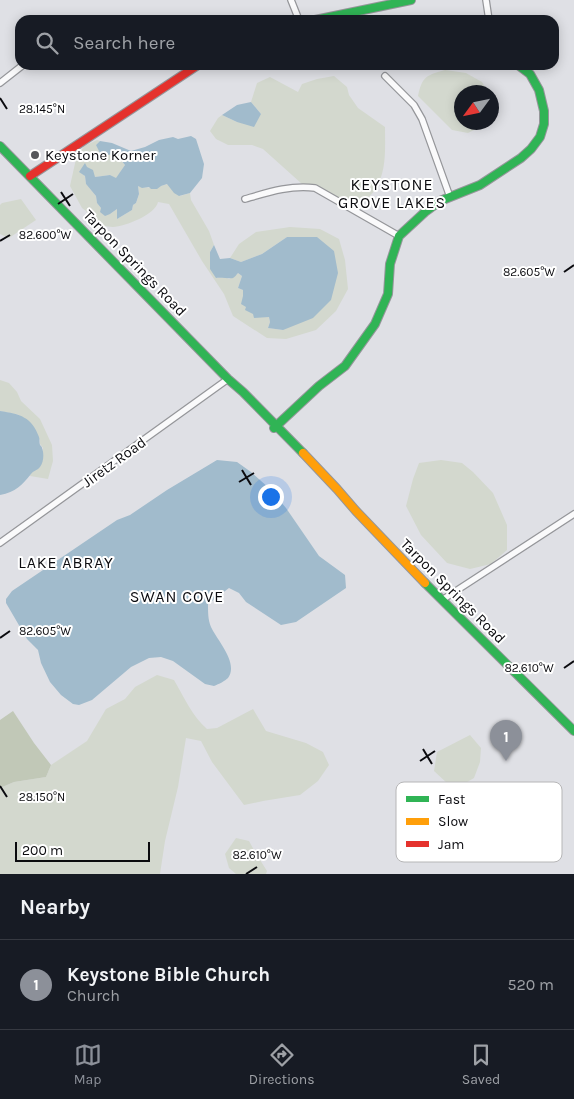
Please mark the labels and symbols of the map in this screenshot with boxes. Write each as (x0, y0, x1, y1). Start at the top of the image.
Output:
north arrow (454, 85, 499, 130)
text: 28.145°N (19, 102, 65, 116)
place label: Keystone Korner (45, 146, 156, 164)
marker: Keystone Korner (29, 149, 41, 161)
district label: KEYSTONE GROVE LAKES (338, 175, 446, 212)
street label: Tarpon Springs Road (80, 206, 190, 320)
text: 82.600°W (19, 228, 71, 242)
text: 82.605°W (503, 265, 555, 279)
street label: Jiretz Road (79, 433, 149, 491)
your location (258, 484, 284, 510)
street label: Tarpon Springs Road (397, 535, 509, 647)
district label: LAKE ABRAY (18, 553, 114, 572)
district label: SWAN COVE (130, 587, 224, 606)
text: 82.605°W (19, 624, 71, 638)
text: 82.610°W (504, 661, 554, 675)
pin: 1 (490, 720, 522, 761)
legend (396, 782, 562, 862)
text: 28.150°N (19, 790, 65, 804)
text: Fast (438, 791, 465, 808)
text: Slow (438, 813, 468, 830)
text: Jam (438, 836, 464, 853)
scale bar (15, 839, 150, 862)
text: 82.610°W (232, 848, 282, 862)

